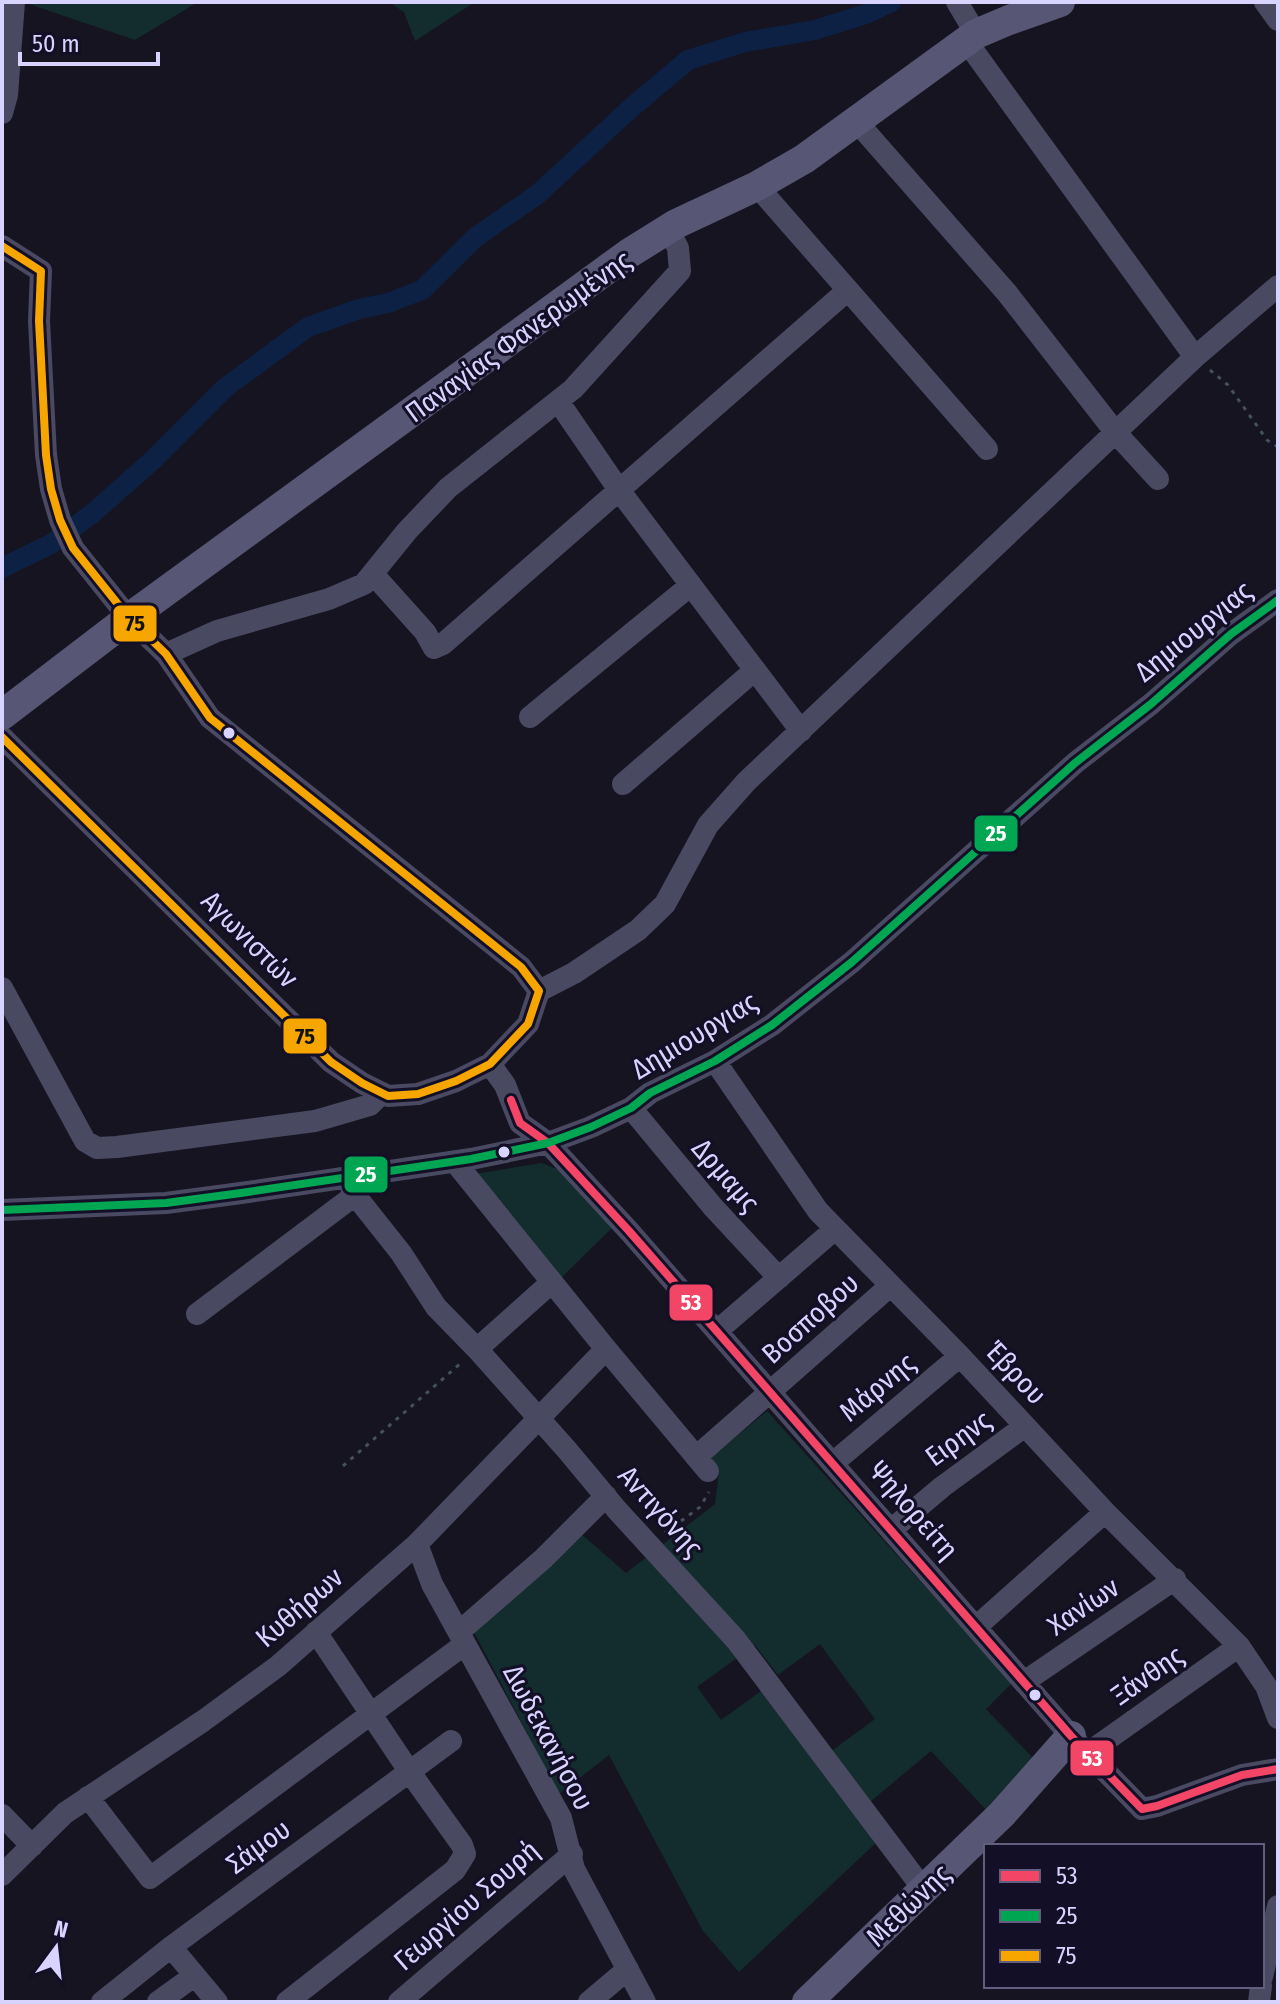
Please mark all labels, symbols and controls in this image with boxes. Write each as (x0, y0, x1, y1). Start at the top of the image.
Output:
scale bar (20, 16, 158, 66)
text: 50 m (32, 30, 80, 58)
street label: Παναγίας Φανερωμένης (399, 243, 638, 429)
street label: Δημιουργιας (1128, 574, 1259, 689)
line badge: 75 (112, 604, 158, 643)
text: 75 (125, 610, 145, 637)
unlabelled marker (221, 725, 237, 741)
line badge: 25 (973, 814, 1019, 853)
text: 25 (985, 820, 1007, 847)
street label: Αγωνιστών (194, 884, 305, 995)
street label: Δημιουργιας (625, 985, 763, 1086)
line badge: 75 (282, 1017, 328, 1055)
text: 75 (295, 1023, 315, 1050)
street label: Δρμαμς (685, 1132, 766, 1219)
unlabelled marker (496, 1144, 512, 1160)
line badge: 25 (343, 1155, 389, 1194)
text: 25 (355, 1161, 377, 1188)
street label: Βοσποβου (755, 1266, 865, 1370)
line badge: 53 (668, 1283, 714, 1322)
text: 53 (680, 1289, 702, 1316)
street label: Έβρου (978, 1334, 1053, 1411)
street label: Μάρνης (833, 1346, 922, 1428)
street label: Ειρηνς (919, 1403, 998, 1473)
street label: Ψηλορείτη (862, 1455, 965, 1566)
street label: Αντιγόνης (611, 1459, 710, 1564)
street label: Κυθήρων (249, 1561, 350, 1654)
street label: Χανίων (1041, 1571, 1125, 1642)
street label: Ξάνθης (1105, 1639, 1190, 1712)
street label: Δωδεκανήσου (496, 1659, 601, 1816)
unlabelled marker (1027, 1687, 1043, 1703)
line badge: 53 (1069, 1739, 1115, 1777)
text: 53 (1081, 1745, 1103, 1772)
street label: Σάμου (220, 1812, 297, 1881)
street label: Γεωργίου Σουρή (387, 1833, 546, 1977)
legend (984, 1844, 1264, 1988)
street label: Μεθώνης (859, 1857, 957, 1953)
text: 53 (1056, 1862, 1078, 1890)
text: 25 (1056, 1902, 1078, 1930)
north arrow (16, 1908, 96, 1988)
text: N (51, 1914, 71, 1944)
text: 75 (1056, 1942, 1076, 1970)

